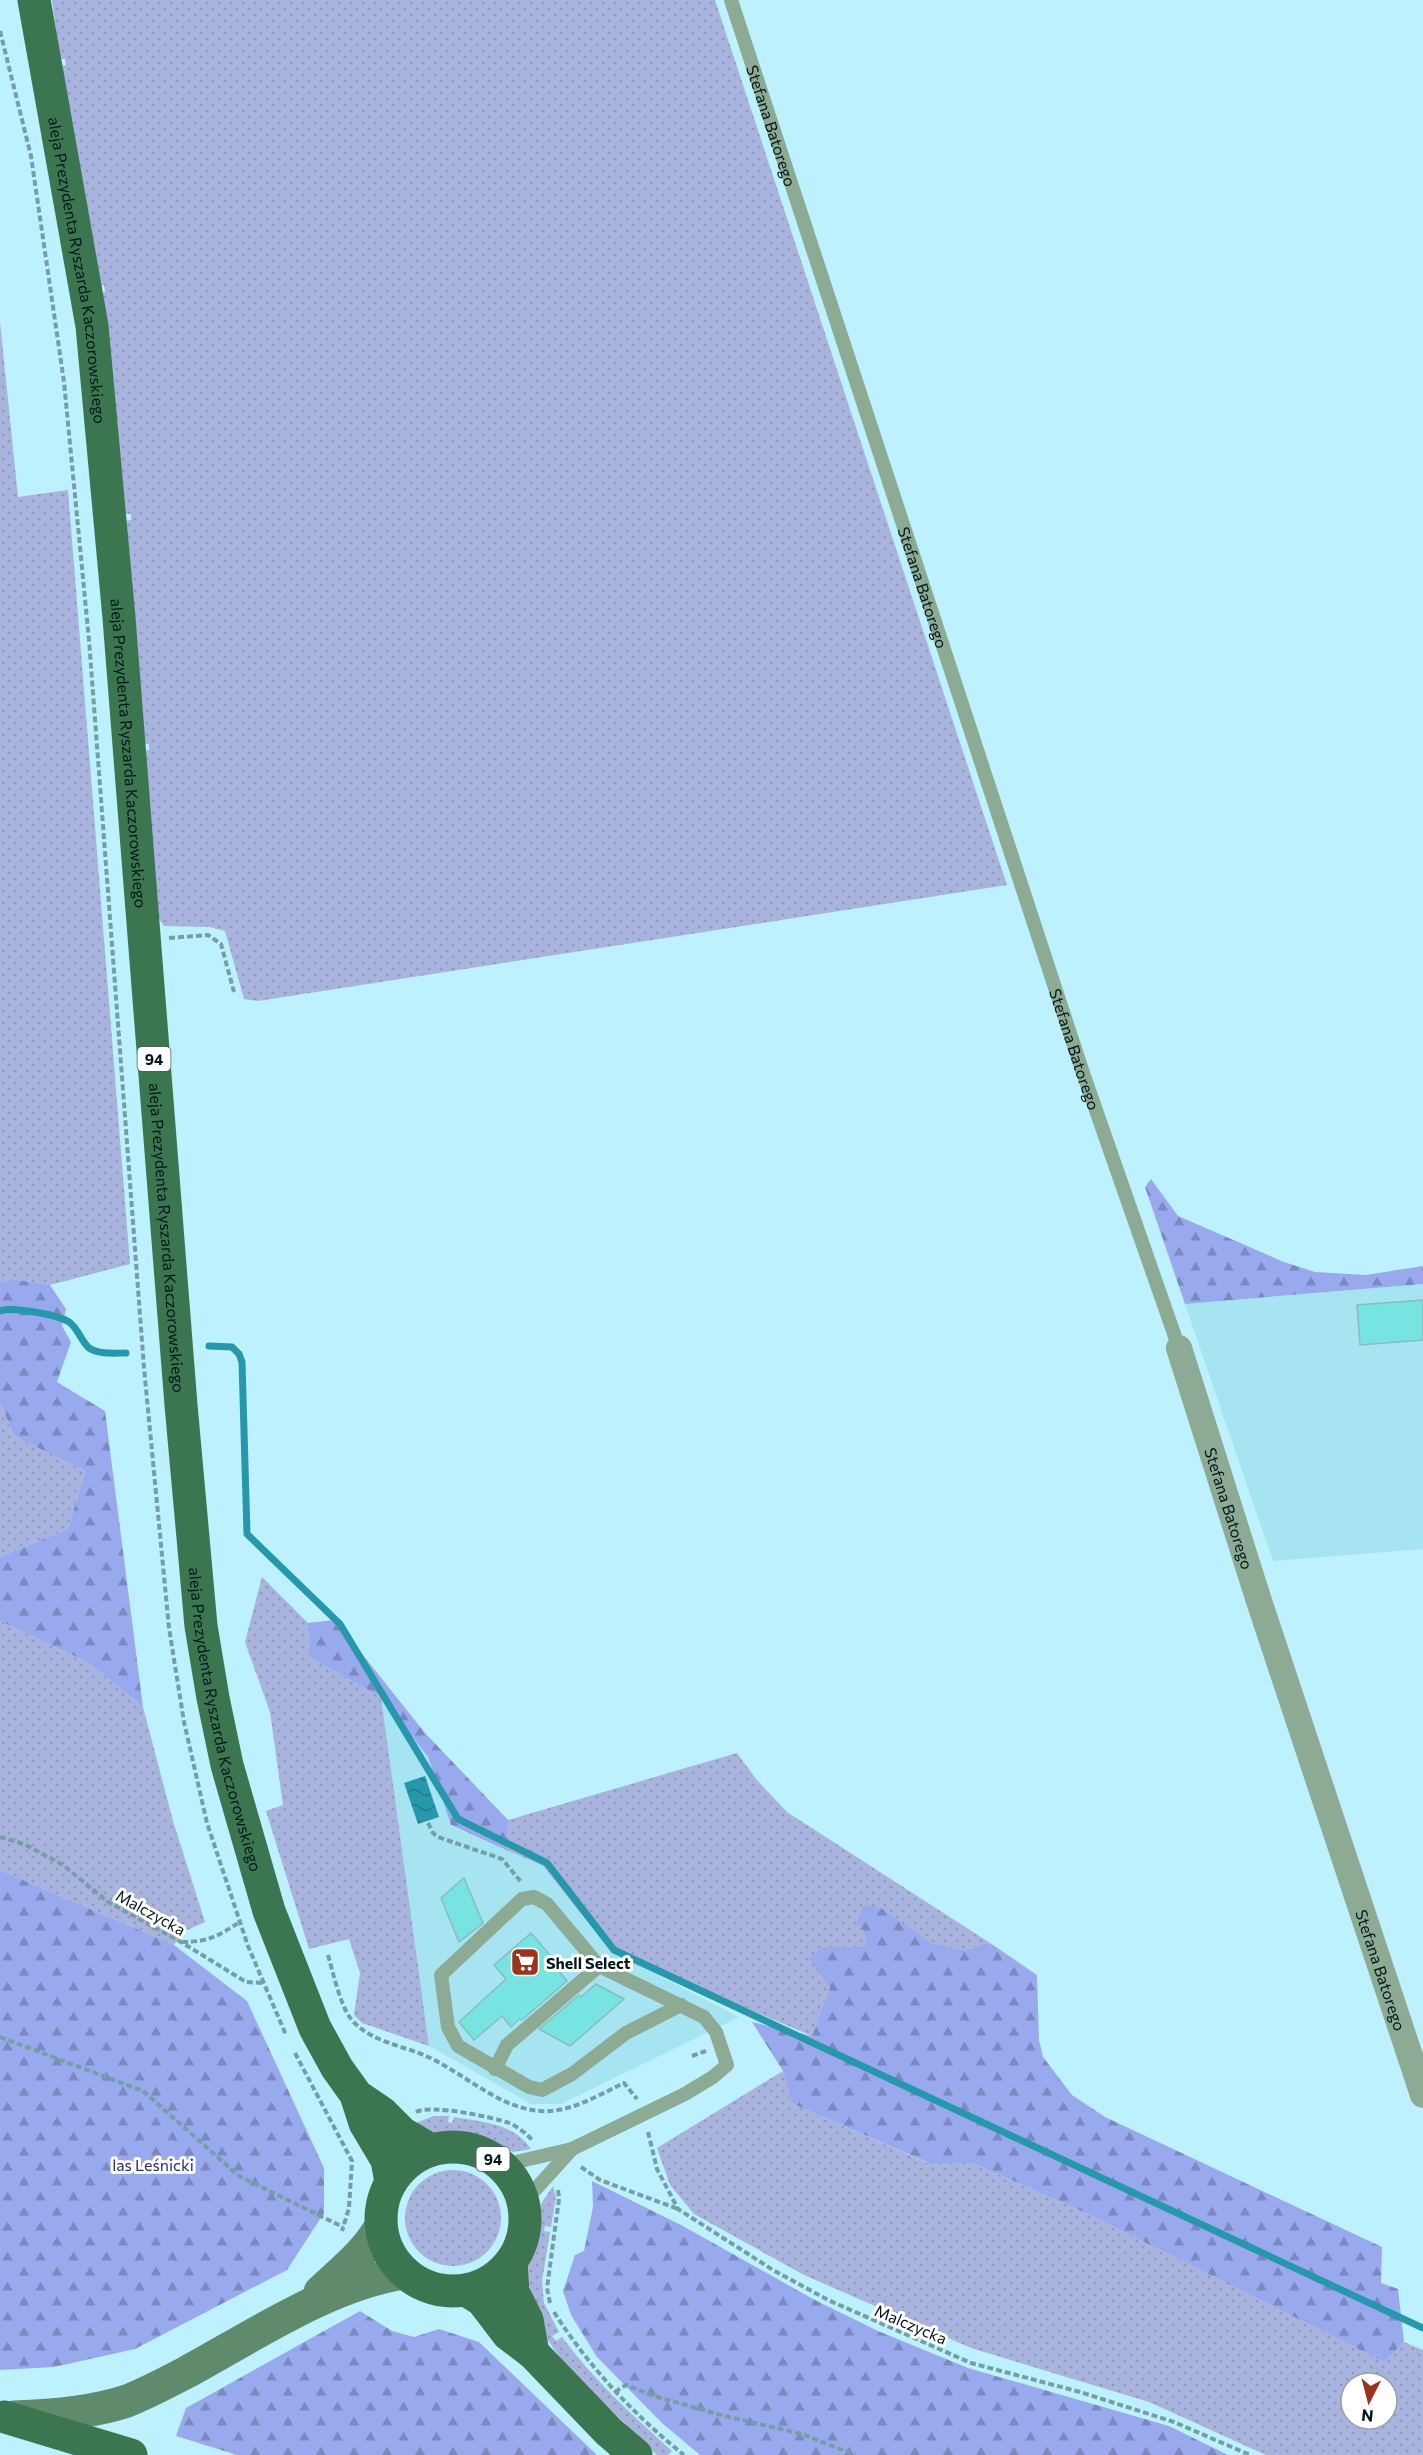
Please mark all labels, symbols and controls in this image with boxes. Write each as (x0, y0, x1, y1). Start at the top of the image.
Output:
street label: Stefana Batorego (743, 62, 801, 189)
street label: aleja Prezydenta Ryszarda Kaczorowskiego (45, 115, 110, 425)
street label: Stefana Batorego (895, 524, 952, 650)
street label: aleja Prezydenta Ryszarda Kaczorowskiego (108, 598, 151, 909)
street label: Stefana Batorego (1046, 986, 1104, 1112)
road number: 94 (138, 1047, 170, 1071)
street label: aleja Prezydenta Ryszarda Kaczorowskiego (146, 1082, 189, 1393)
street label: Stefana Batorego (1202, 1445, 1258, 1571)
street label: aleja Prezydenta Ryszarda Kaczorowskiego (186, 1566, 267, 1873)
street label: Malczycka (113, 1885, 189, 1939)
street label: Stefana Batorego (1353, 1907, 1410, 2033)
supermarket icon: Shell Select (509, 1946, 541, 1978)
place label: Shell Select (546, 1953, 631, 1972)
road number: 94 (476, 2147, 510, 2171)
park label: las Leśnicki (112, 2155, 194, 2174)
street label: Malczycka (872, 2300, 950, 2348)
north arrow (1339, 2371, 1399, 2431)
text: N (1360, 2406, 1374, 2426)

